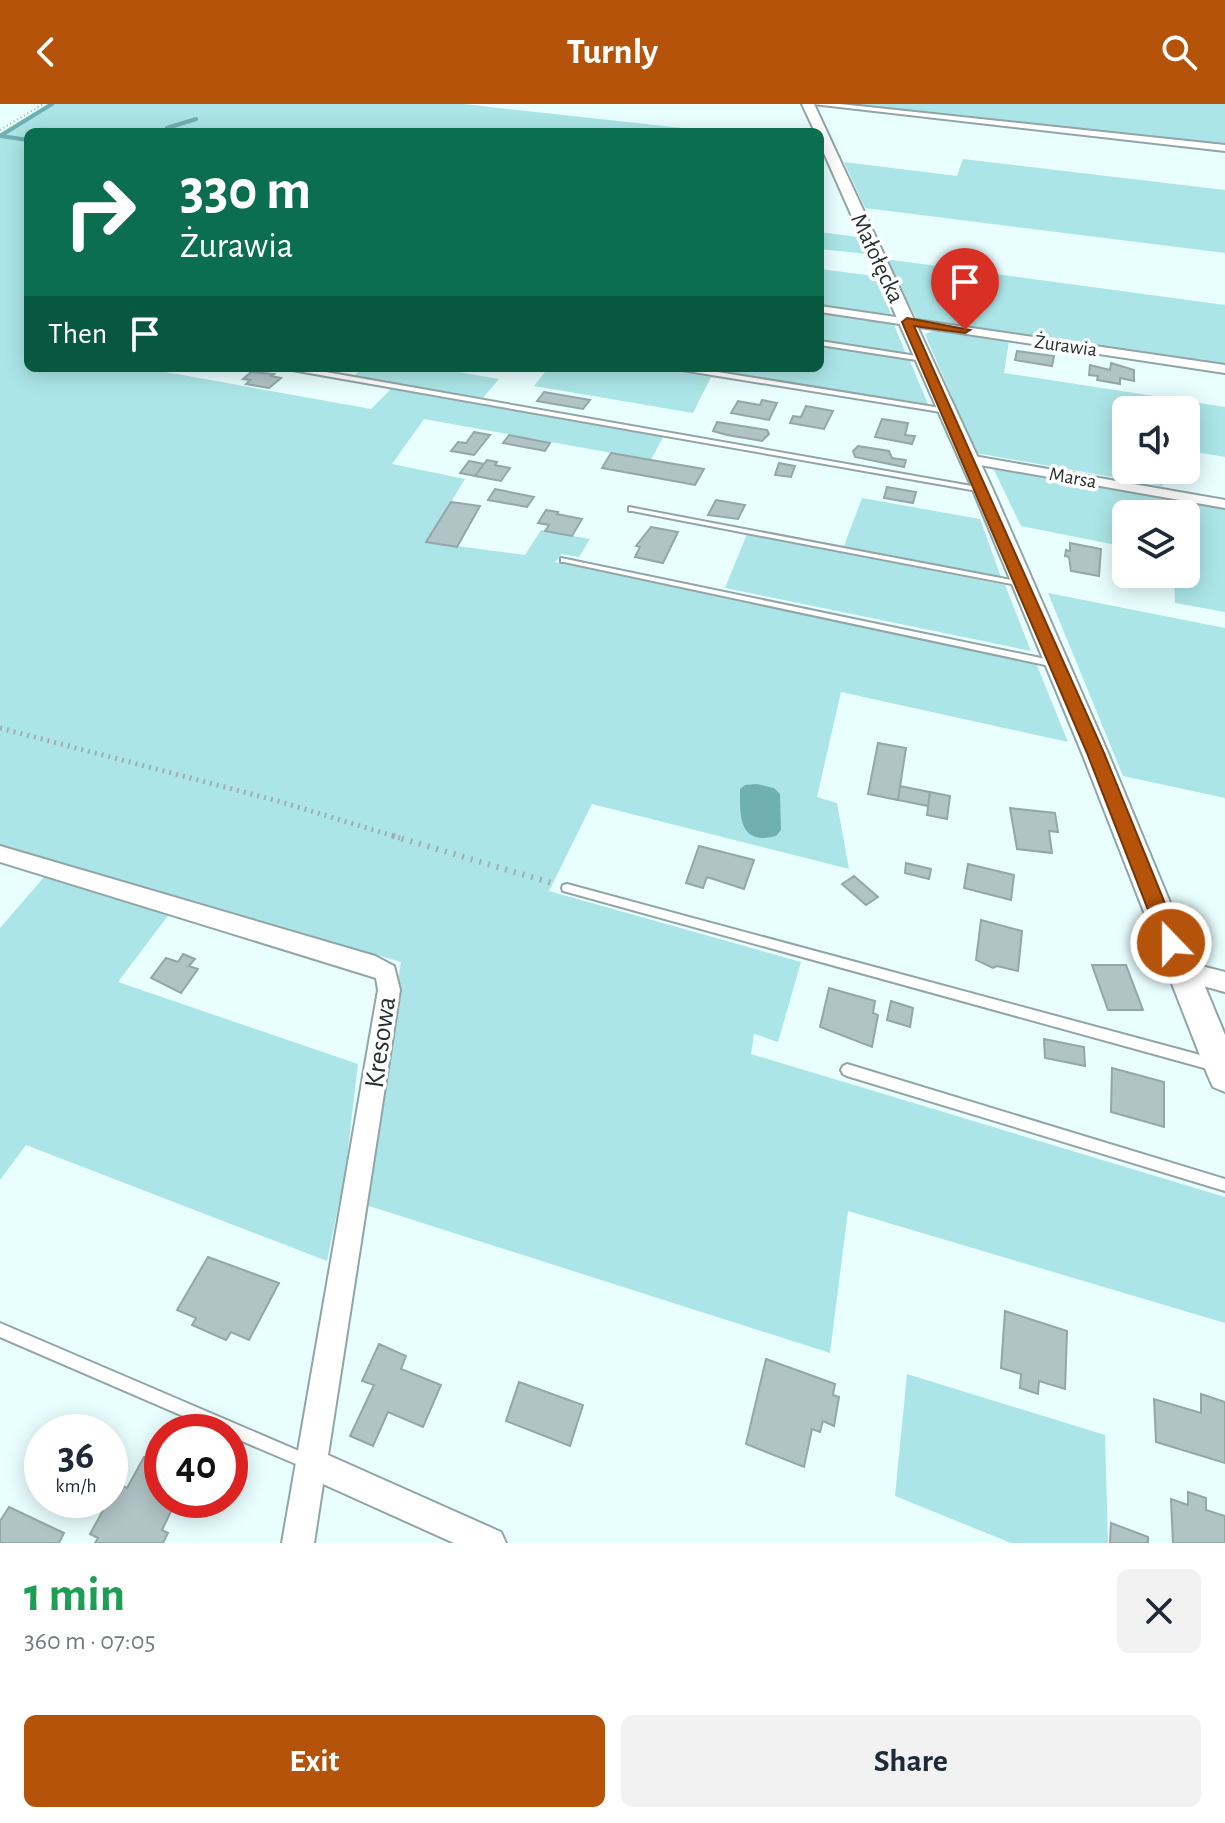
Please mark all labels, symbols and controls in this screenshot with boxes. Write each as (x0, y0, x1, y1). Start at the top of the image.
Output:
icon: back (24, 30, 68, 74)
icon: search (1157, 30, 1201, 74)
text: Turnly (567, 34, 658, 70)
icon: right (48, 160, 152, 264)
text: 330 m (180, 163, 311, 219)
street label: Małołęcka (846, 210, 908, 307)
text: Żurawia (180, 228, 293, 264)
pin (931, 248, 999, 330)
icon: arrive (943, 260, 987, 304)
icon: arrive (123, 312, 167, 356)
text: Then (48, 319, 107, 349)
street label: Żurawia (1033, 332, 1098, 360)
map controls (1112, 396, 1200, 588)
button: sound (1112, 396, 1200, 484)
street label: Marsa (1048, 464, 1098, 492)
button: layers (1112, 500, 1200, 588)
position arrow (1129, 901, 1213, 985)
street label: Kresowa (361, 995, 401, 1090)
speed limit sign: 40 (144, 1414, 248, 1518)
text: 36 (58, 1436, 94, 1476)
text: km/h (55, 1476, 97, 1496)
button: close (1117, 1569, 1201, 1653)
text: 1 min (24, 1572, 125, 1620)
text: 360 m · 07:05 (24, 1628, 155, 1654)
button: Exit (24, 1715, 605, 1807)
button: Share (621, 1715, 1201, 1807)

